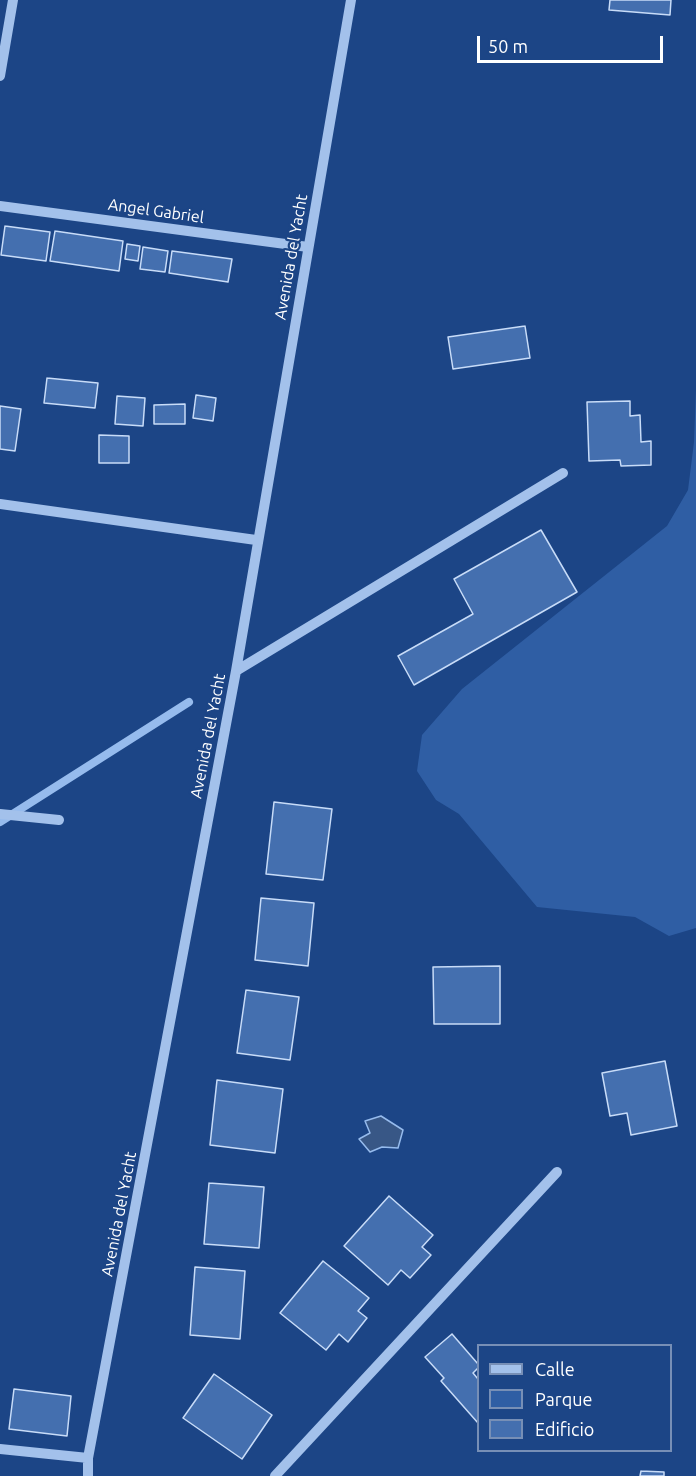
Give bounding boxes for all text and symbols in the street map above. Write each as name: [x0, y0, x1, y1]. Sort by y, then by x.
scale bar: [480, 24, 666, 62]
text: 50 m: [488, 36, 528, 56]
street label: Avenida del Yacht: [271, 193, 311, 321]
street label: Angel Gabriel: [107, 195, 205, 227]
street label: Avenida del Yacht: [186, 672, 230, 800]
street label: Avenida del Yacht: [97, 1150, 141, 1278]
legend: [477, 1344, 672, 1452]
text: Calle: [535, 1359, 575, 1379]
text: Parque: [535, 1389, 592, 1409]
text: Edificio: [535, 1419, 594, 1439]

